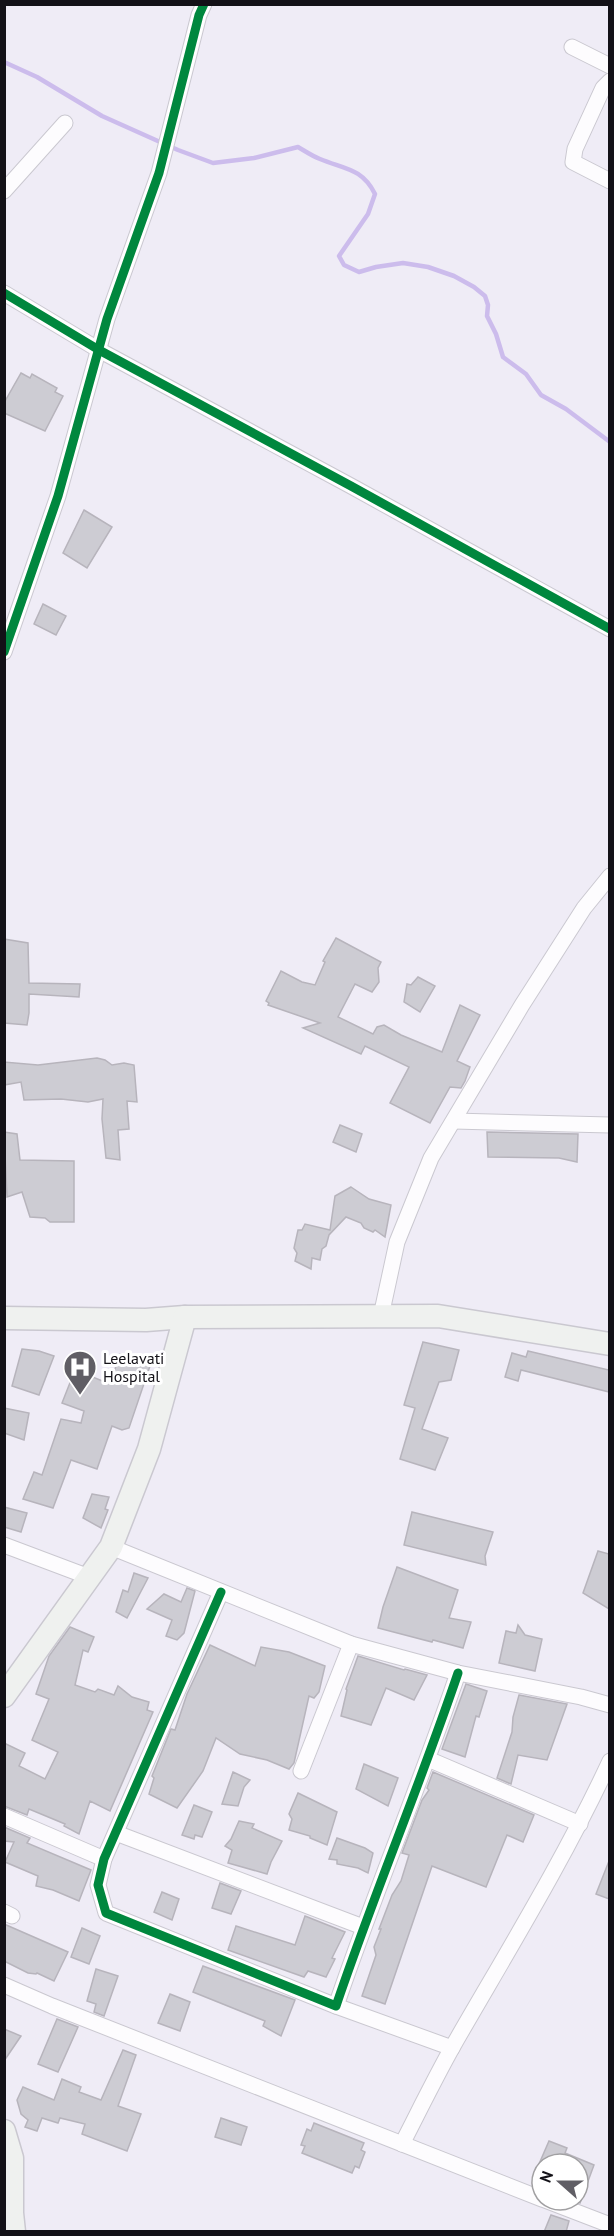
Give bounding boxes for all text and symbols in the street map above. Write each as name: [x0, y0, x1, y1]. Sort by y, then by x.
place label: Leelavati Hospital: [103, 1348, 164, 1386]
hospital icon: Leelavati Hospital: [62, 1349, 98, 1396]
north arrow: [530, 2152, 590, 2212]
text: N: [535, 2168, 557, 2185]

